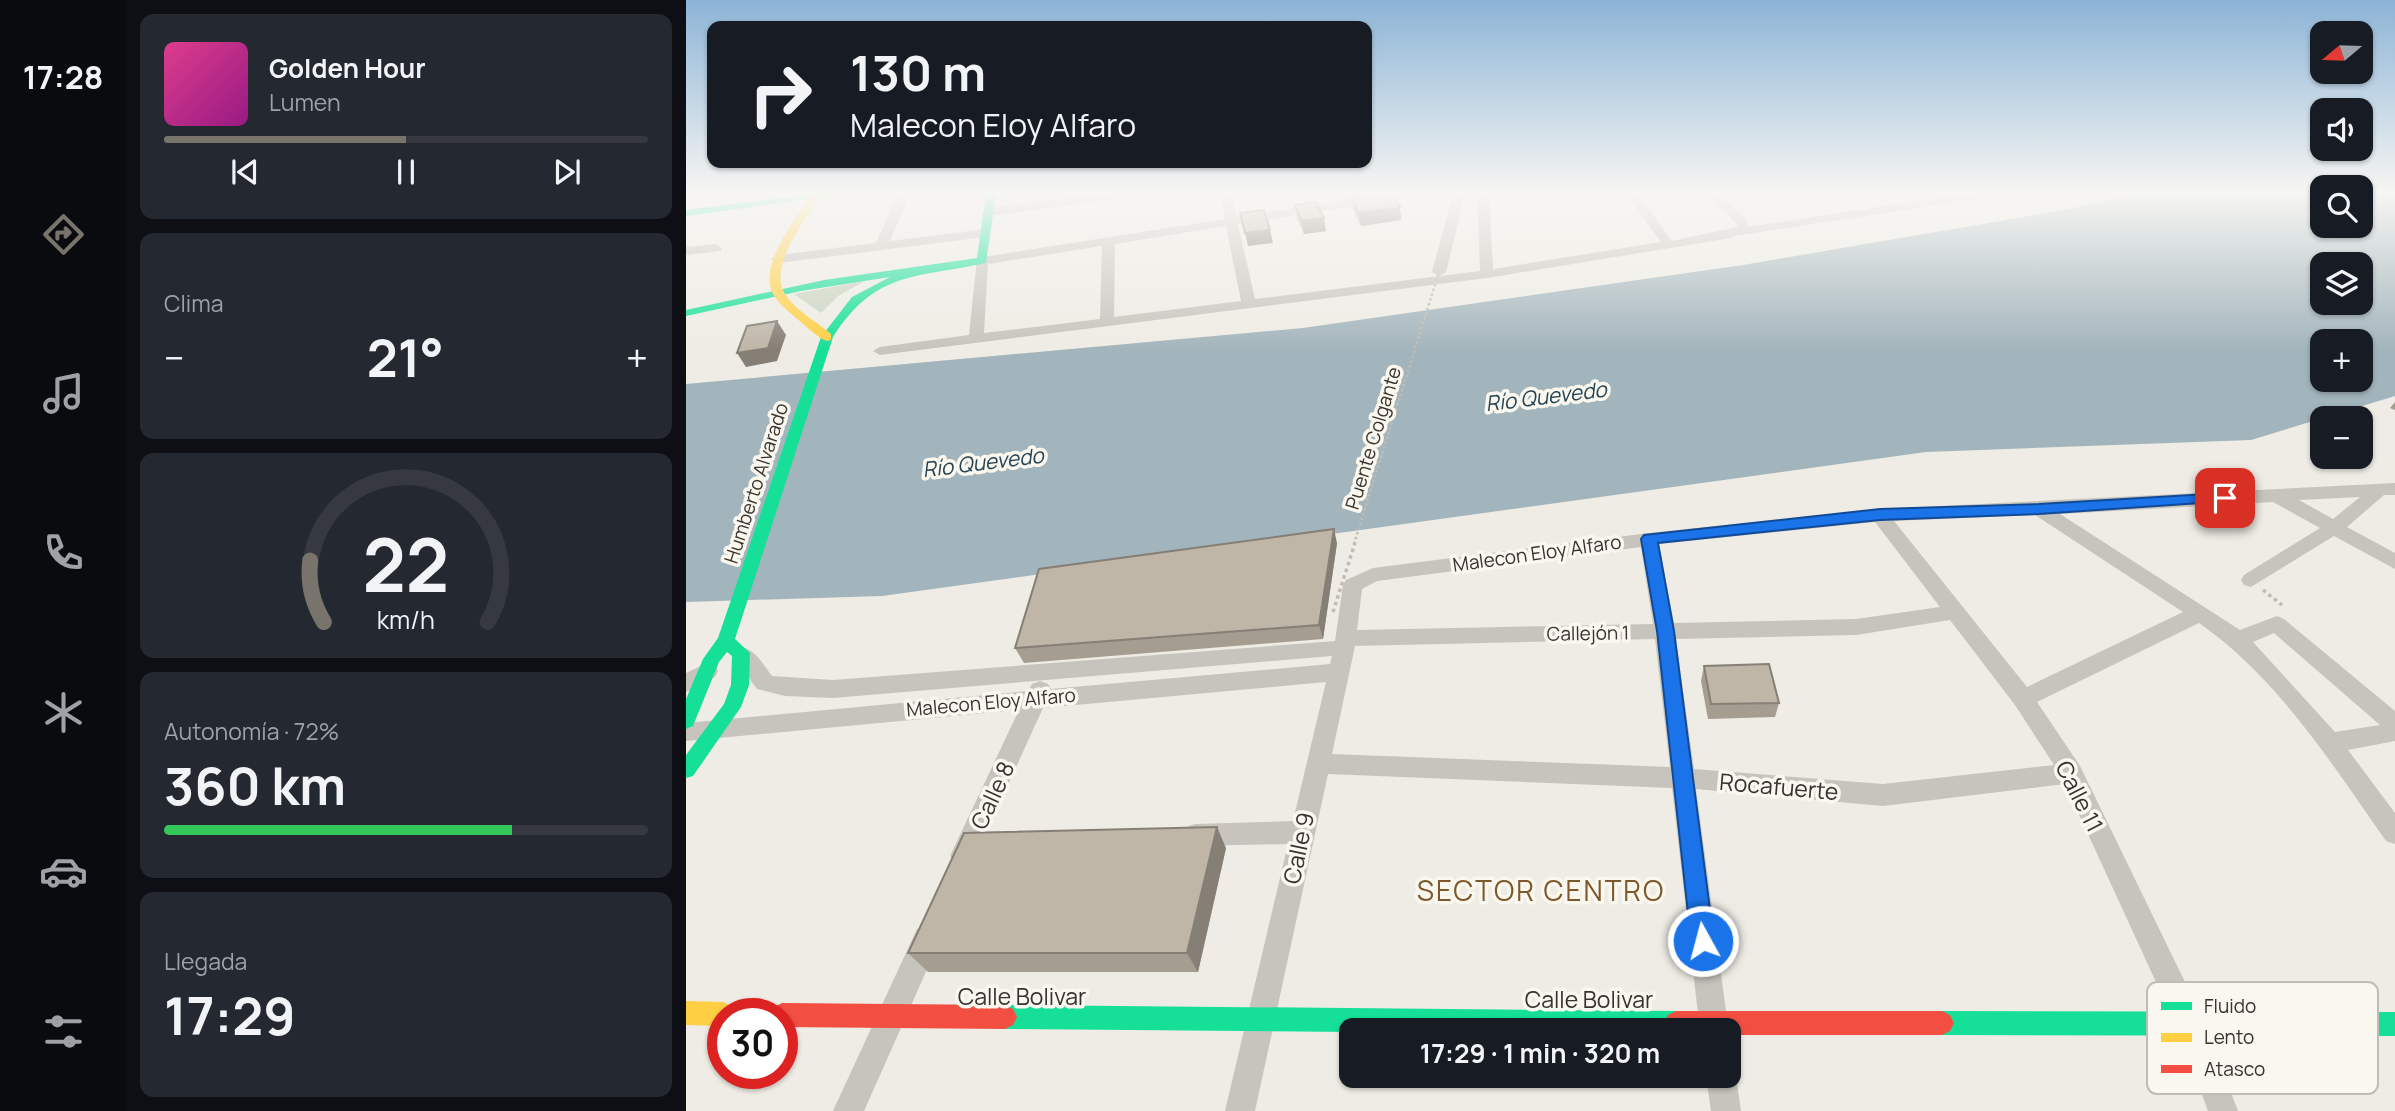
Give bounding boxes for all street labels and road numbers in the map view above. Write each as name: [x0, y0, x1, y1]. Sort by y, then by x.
street label: Puente Colgante: [1339, 364, 1407, 512]
street label: Humberto Alvarado: [718, 399, 794, 567]
street label: Malecon Eloy Alfaro: [1451, 528, 1623, 578]
street label: Callejón 1: [1546, 619, 1630, 647]
street label: Malecon Eloy Alfaro: [905, 682, 1077, 722]
street label: Calle 11: [2048, 755, 2112, 837]
street label: Calle 8: [962, 756, 1022, 834]
street label: Rocafuerte: [1718, 765, 1840, 807]
street label: Calle 9: [1275, 809, 1321, 887]
street label: Calle Bolivar: [958, 980, 1086, 1012]
street label: Calle Bolivar: [1525, 983, 1653, 1015]

